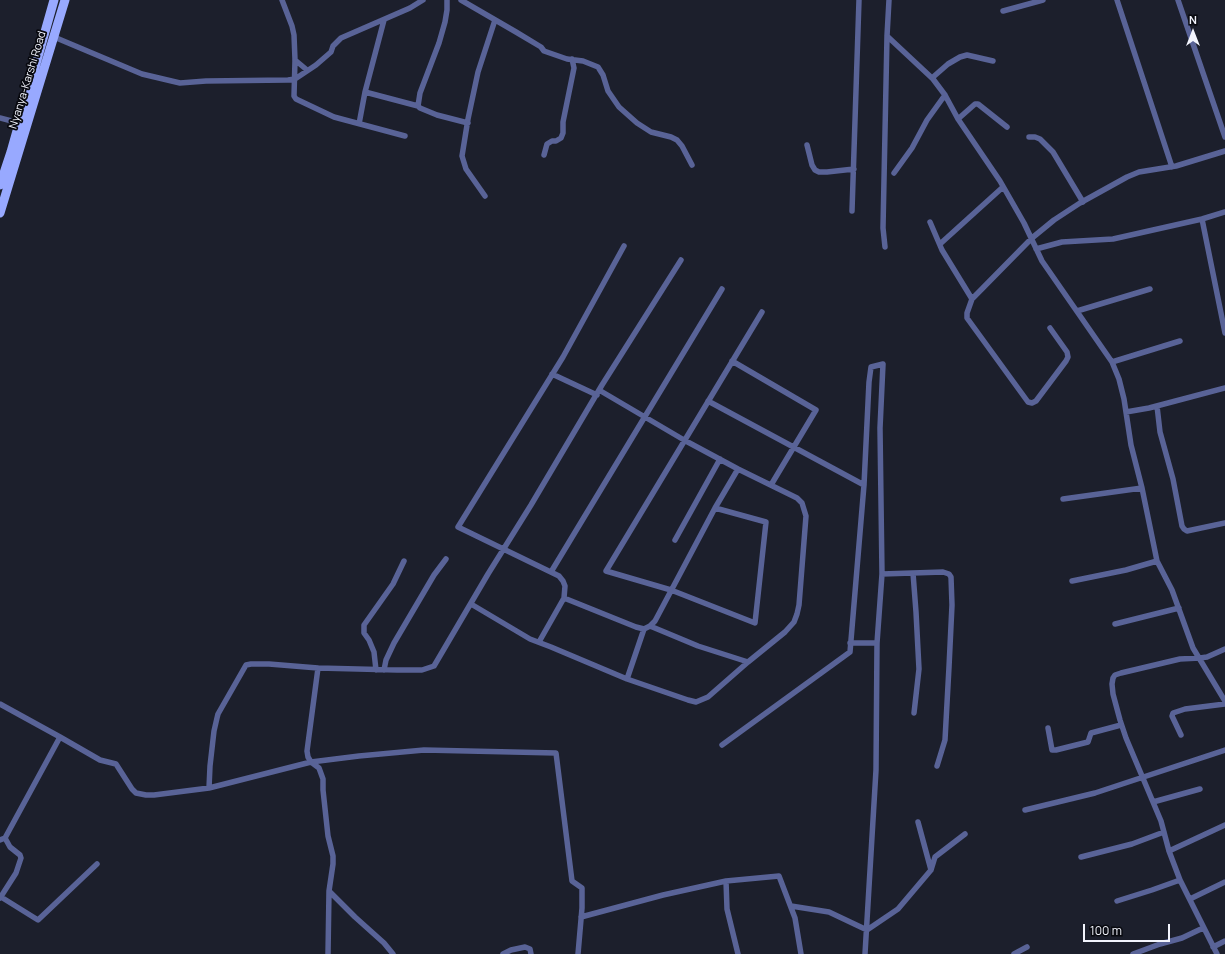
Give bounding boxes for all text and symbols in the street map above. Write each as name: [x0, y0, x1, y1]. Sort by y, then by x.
north arrow: [1173, 12, 1213, 52]
text: N: [1189, 12, 1197, 27]
street label: Nyanya-Karshi Road: [7, 30, 49, 130]
scale bar: [1085, 916, 1172, 942]
text: 100 m: [1090, 922, 1122, 939]

